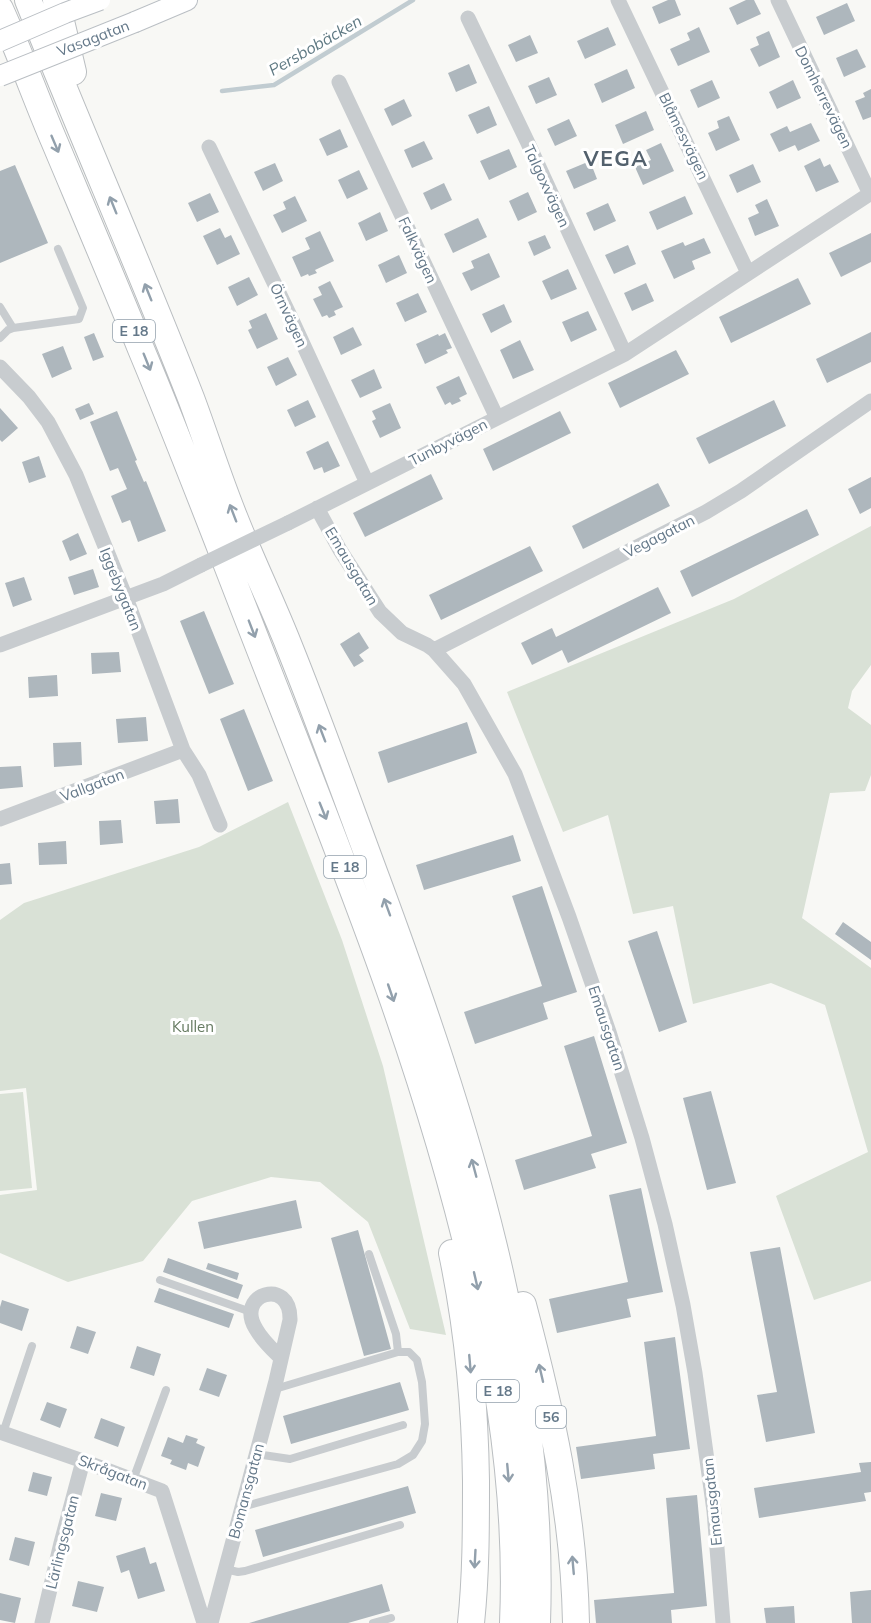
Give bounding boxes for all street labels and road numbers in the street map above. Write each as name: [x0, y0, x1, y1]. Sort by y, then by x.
street label: Vasagatan: [54, 15, 132, 61]
street label: Domherrevägen: [791, 43, 857, 151]
street label: Blåmesvägen: [655, 89, 713, 183]
street label: Talgoxvägen: [520, 142, 574, 230]
street label: Falkvägen: [394, 214, 442, 286]
street label: Örnvägen: [266, 280, 312, 350]
road number: E 18: [113, 320, 155, 342]
street label: Tunbyvägen: [406, 414, 490, 470]
street label: Vegagatan: [620, 510, 698, 562]
street label: Emausgatan: [321, 523, 383, 609]
street label: Iggebygatan: [96, 545, 146, 633]
street label: Vallgatan: [57, 764, 127, 806]
road number: E 18: [324, 856, 366, 878]
street label: Emausgatan: [584, 983, 630, 1073]
road number: E 18: [477, 1380, 519, 1402]
road number: 56: [536, 1406, 566, 1428]
street label: Bomansgatan: [224, 1441, 268, 1541]
street label: Skrågatan: [76, 1450, 150, 1494]
street label: Emausgatan: [698, 1457, 726, 1547]
street label: Lärlingsgatan: [41, 1493, 83, 1591]

